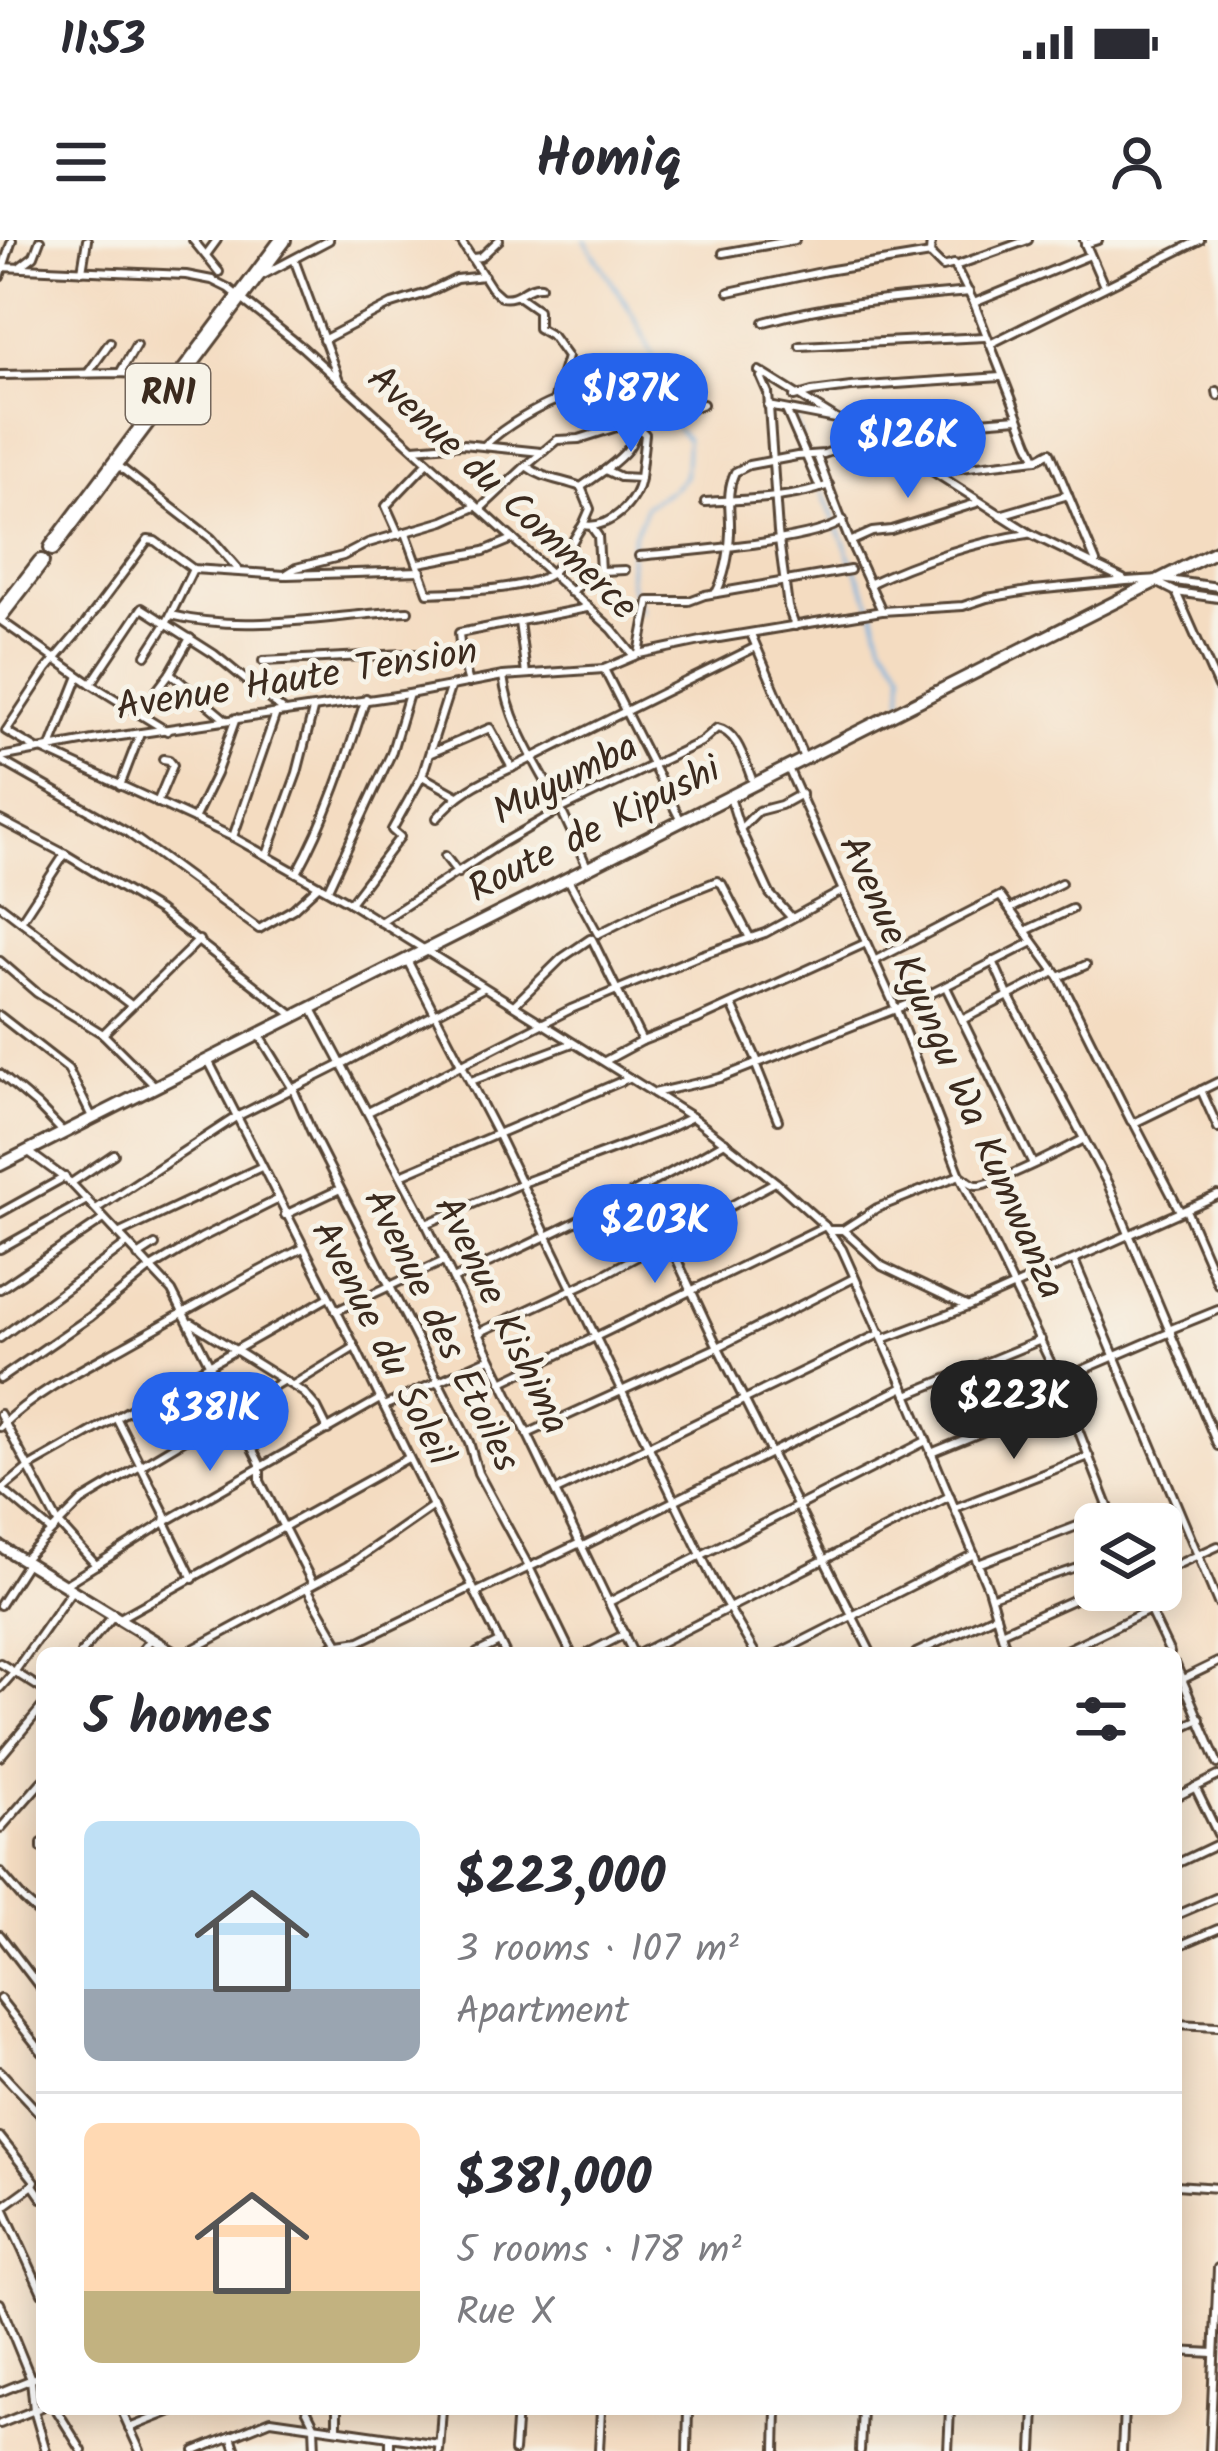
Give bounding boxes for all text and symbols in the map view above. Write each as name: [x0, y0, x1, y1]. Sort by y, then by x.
text: 11:53: [60, 6, 146, 78]
text: Homiq: [536, 119, 682, 205]
icon: menu: [48, 129, 114, 195]
icon: person: [1104, 129, 1170, 195]
street label: Avenue du Commerce: [351, 351, 651, 637]
pin: $187K: [547, 353, 715, 455]
text: $187K: [581, 361, 681, 423]
road number: RN1: [126, 364, 210, 424]
pin: $126K: [824, 399, 992, 501]
text: $126K: [857, 407, 959, 469]
street label: Avenue Haute Tension: [112, 622, 482, 740]
street label: Muyumba: [482, 718, 650, 844]
street label: Route de Kipushi: [458, 740, 734, 921]
street label: Avenue Kyungu Wa Kumwanza: [820, 826, 1080, 1310]
street label: Avenue des Etoiles: [345, 1179, 536, 1483]
pin: $203K: [571, 1184, 739, 1286]
street label: Avenue Kishima: [415, 1186, 585, 1446]
text: $203K: [600, 1192, 710, 1254]
street label: Avenue du Soleil: [292, 1210, 470, 1478]
pin: $223K: [930, 1360, 1098, 1462]
text: $223K: [957, 1368, 1071, 1430]
pin: $381K: [126, 1372, 294, 1474]
text: $381K: [159, 1380, 261, 1442]
map controls: [1074, 1503, 1182, 1611]
button: layers: [1074, 1503, 1182, 1611]
text: 5 homes: [84, 1679, 272, 1760]
icon: filters: [1068, 1686, 1134, 1752]
text: $223,000: [456, 1839, 665, 1920]
icon: home: [180, 1869, 324, 2013]
text: 3 rooms · 107 m²: [456, 1920, 739, 1982]
text: Apartment: [456, 1982, 629, 2044]
text: $381,000: [456, 2140, 651, 2221]
icon: home: [180, 2171, 324, 2315]
text: 5 rooms · 178 m²: [456, 2221, 741, 2283]
text: Rue X: [456, 2283, 555, 2345]

